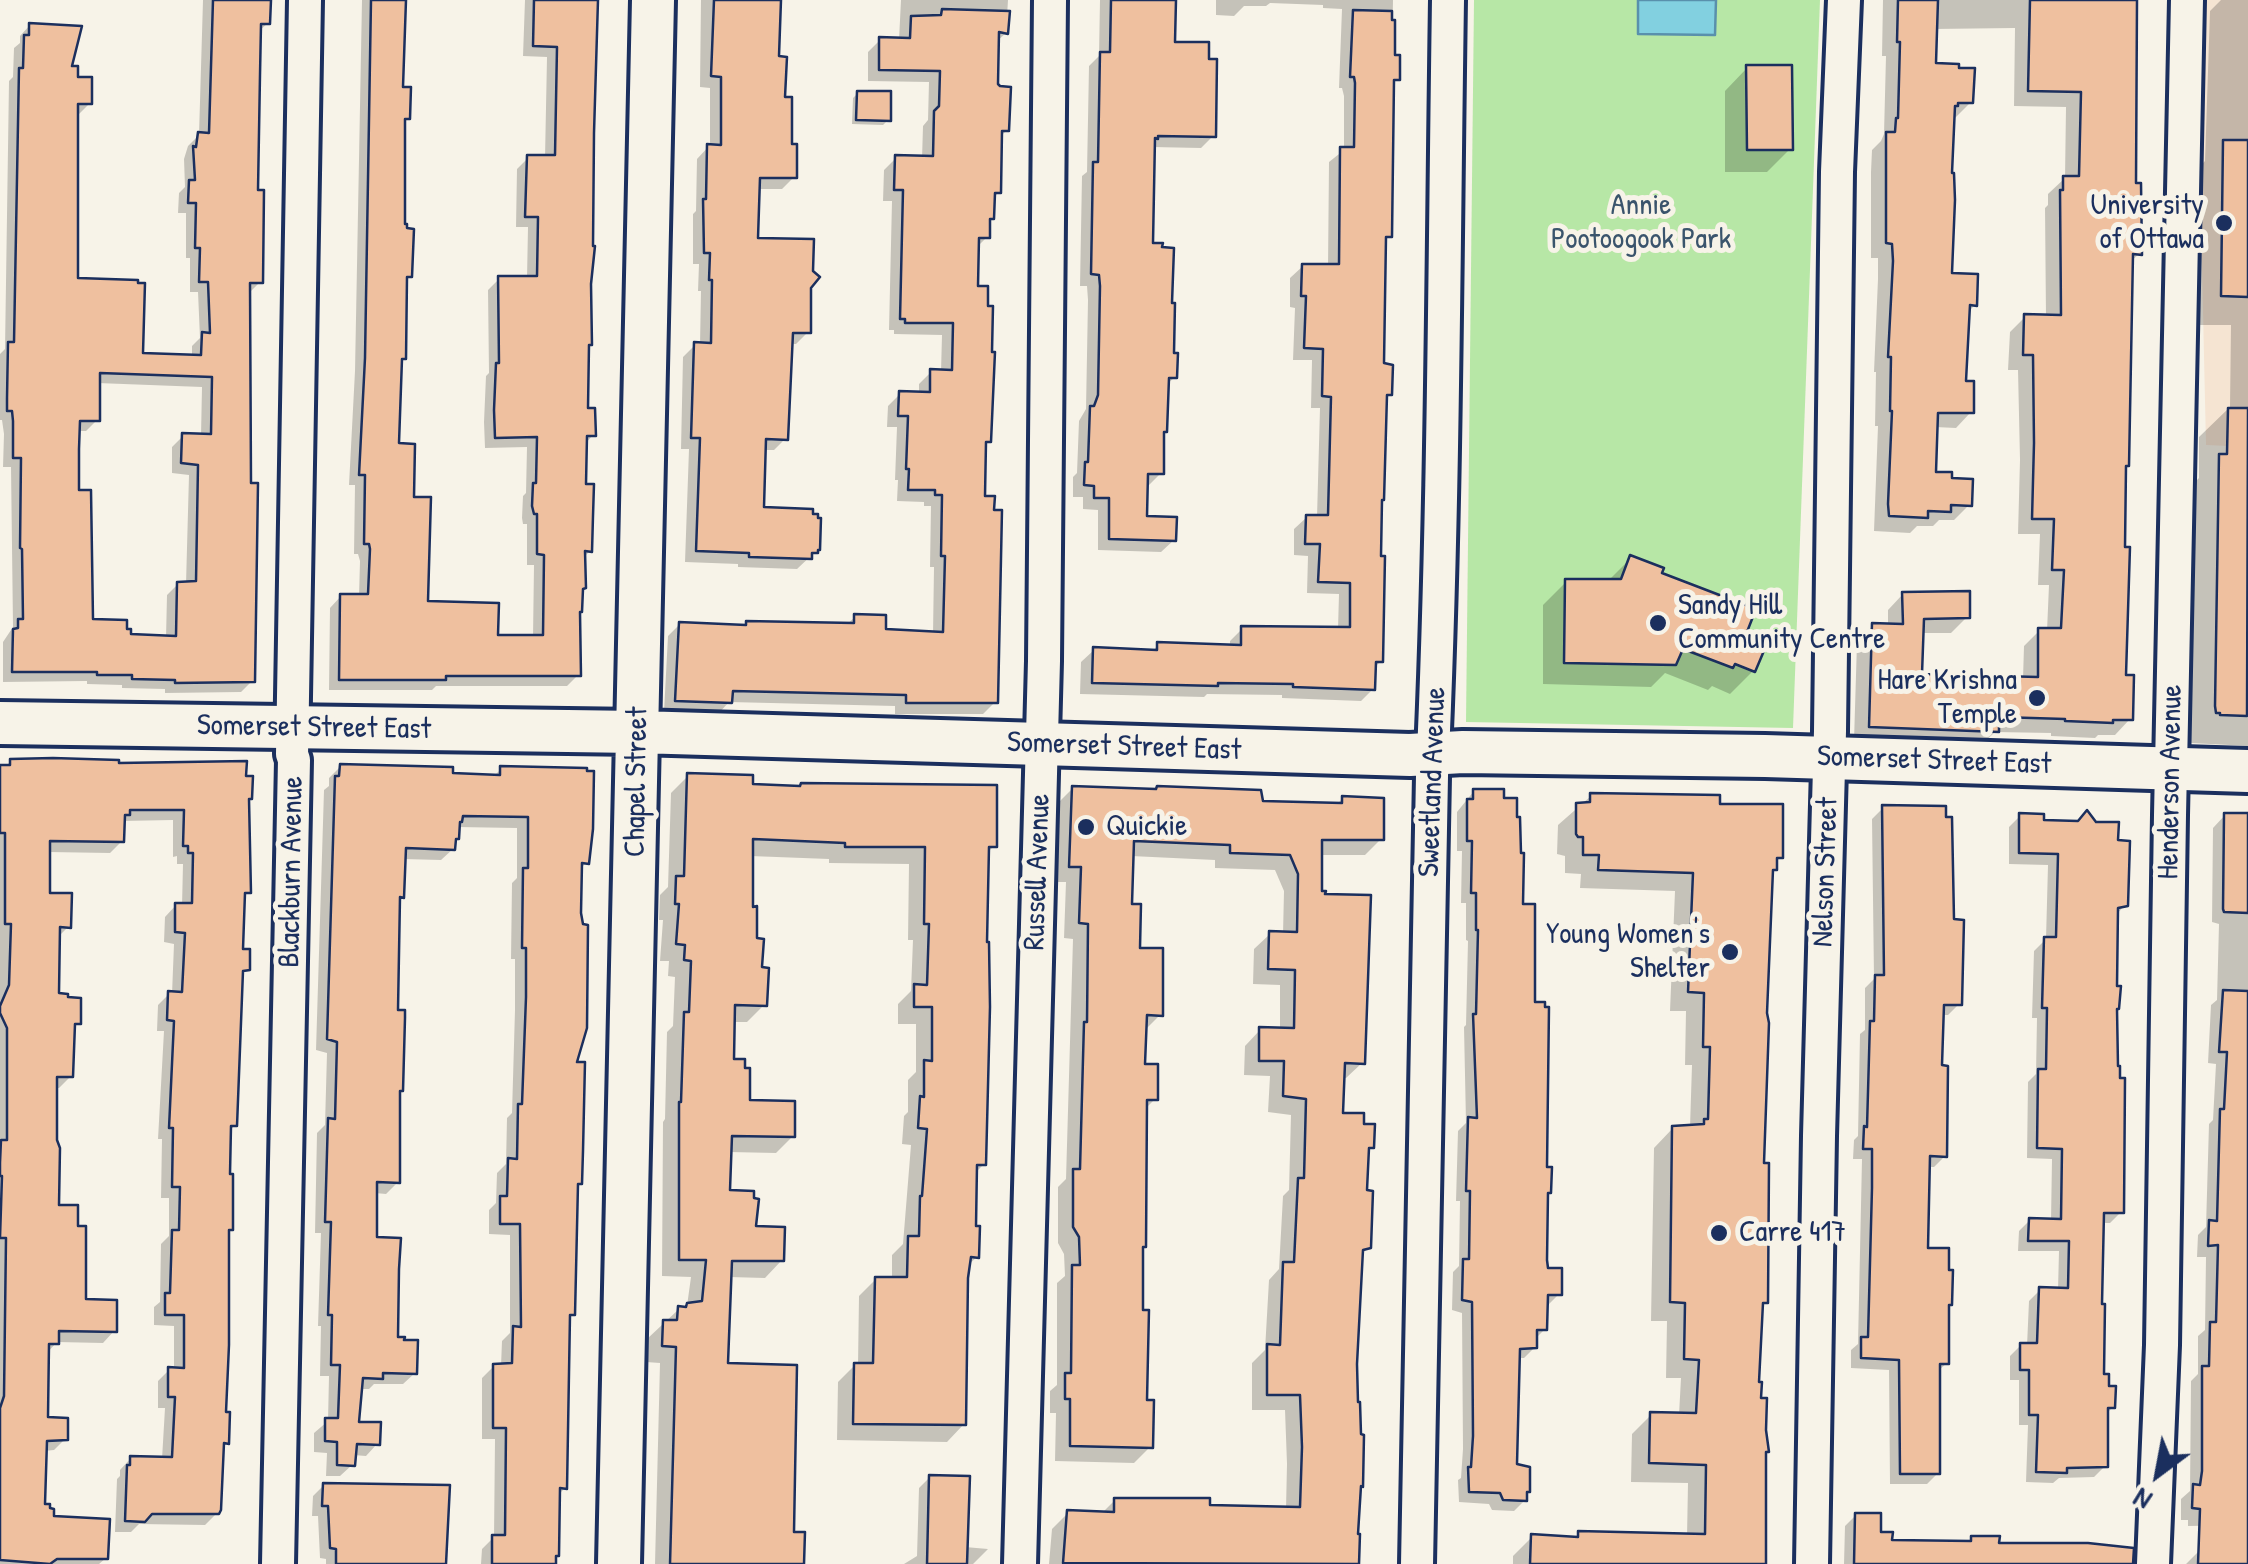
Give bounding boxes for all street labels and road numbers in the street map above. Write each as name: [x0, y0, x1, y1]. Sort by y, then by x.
street label: Henderson Avenue: [2151, 684, 2191, 880]
street label: Sweetland Avenue: [1412, 687, 1454, 877]
street label: Chapel Street: [618, 707, 656, 857]
street label: Somerset Street East: [197, 708, 431, 748]
street label: Somerset Street East: [1006, 725, 1242, 769]
street label: Somerset Street East: [1816, 739, 2052, 783]
street label: Blackburn Avenue: [272, 776, 312, 968]
street label: Russell Avenue: [1017, 793, 1059, 951]
street label: Nelson Street: [1805, 797, 1847, 947]

